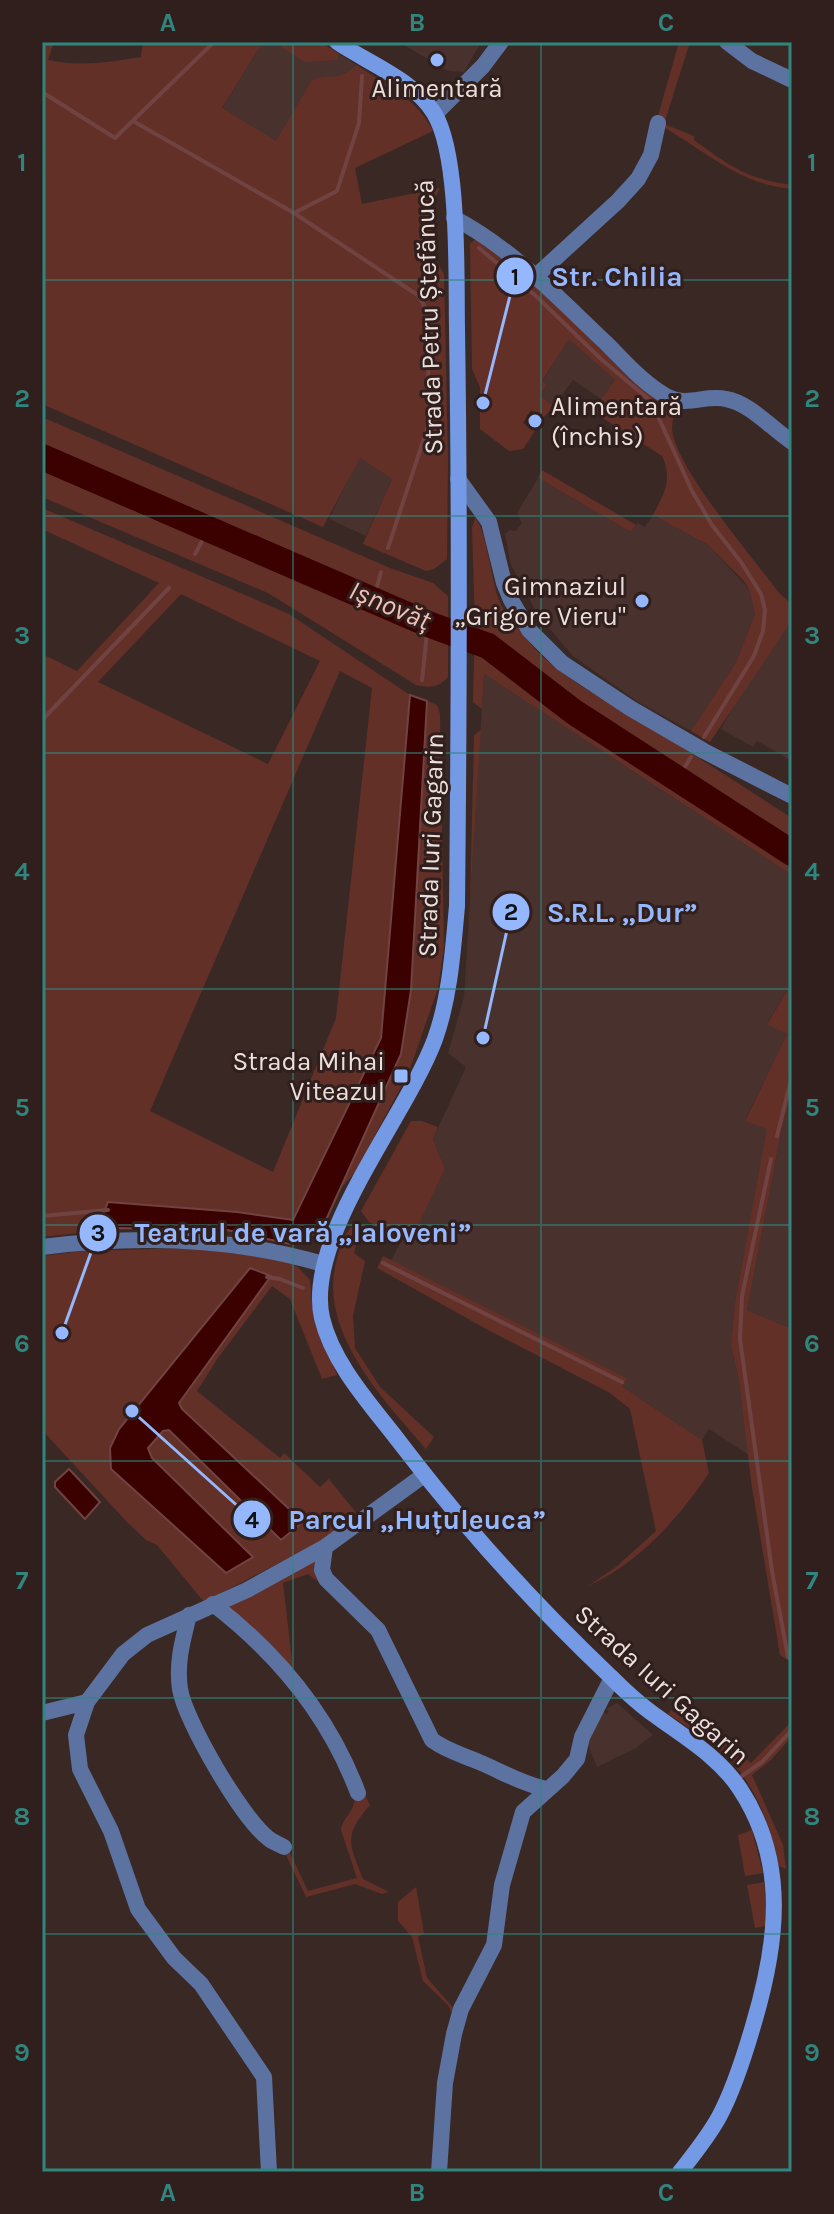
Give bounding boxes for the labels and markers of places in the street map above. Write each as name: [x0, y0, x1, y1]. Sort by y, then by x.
marker: Alimentară: [428, 51, 446, 69]
place label: Alimentară: [371, 73, 503, 104]
callout: Str. Chilia: [495, 250, 698, 302]
place label: Alimentară (închis): [551, 391, 682, 452]
marker: Alimentară (închis): [526, 412, 544, 430]
place label: Gimnaziul ,,Grigore Vieru": [455, 571, 626, 632]
marker: Gimnaziul ,,Grigore Vieru": [633, 592, 651, 610]
callout: S.R.L. „Dur”: [491, 886, 714, 938]
place label: Strada Mihai Viteazul: [232, 1046, 385, 1107]
marker: Strada Mihai Viteazul: [392, 1067, 410, 1085]
callout: Teatrul de vară „Ialoveni”: [78, 1207, 487, 1259]
callout: Parcul „Huțuleuca”: [232, 1493, 562, 1545]

